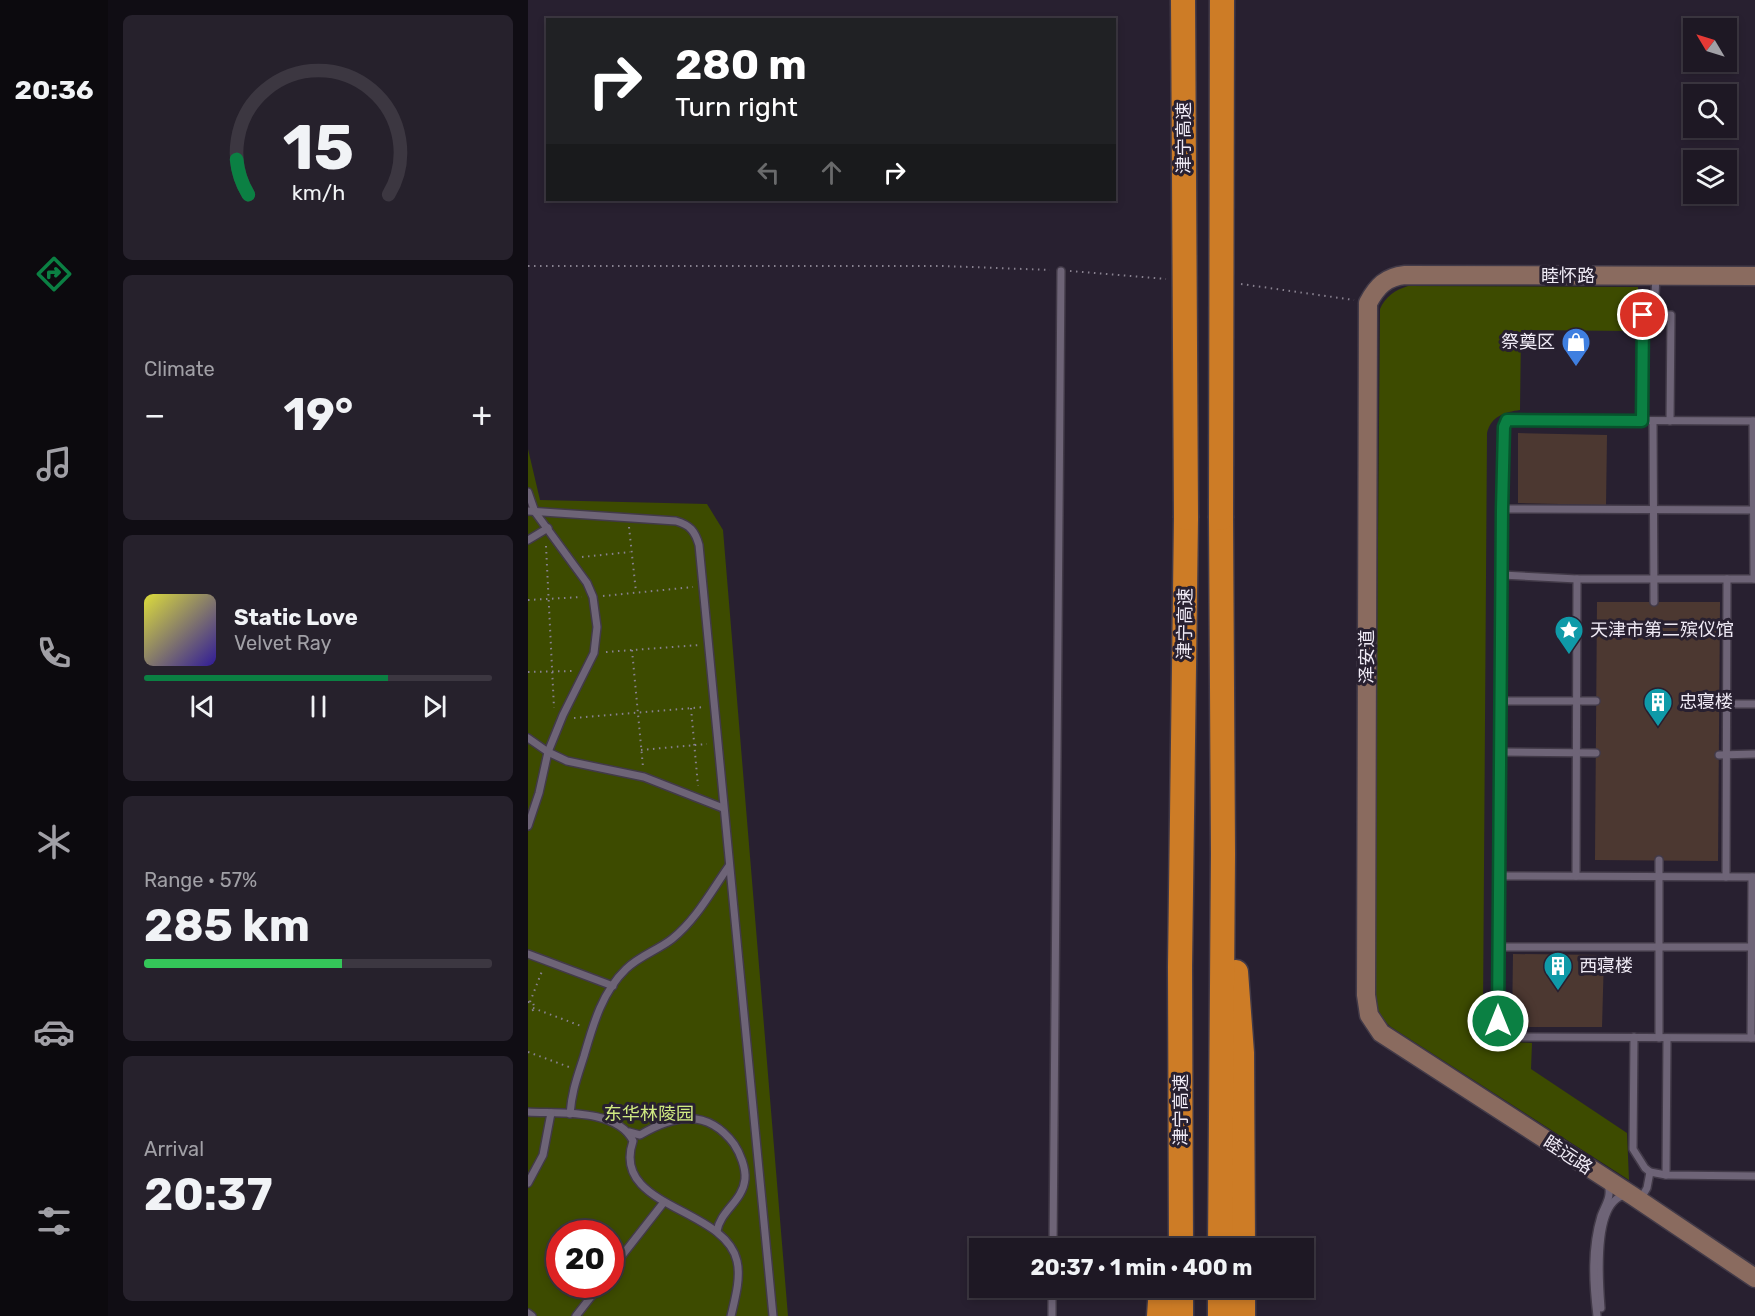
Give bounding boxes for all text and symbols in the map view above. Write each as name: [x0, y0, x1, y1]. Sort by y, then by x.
north arrow: [1683, 18, 1737, 72]
map controls: [1683, 18, 1737, 204]
text: 280 m: [675, 40, 807, 90]
icon: right: [576, 42, 654, 120]
text: 20:36: [14, 74, 94, 106]
button: search: [1683, 84, 1737, 138]
text: Turn right: [675, 91, 798, 123]
street label: 津宁高速: [1173, 102, 1195, 174]
text: 15: [282, 111, 354, 185]
button: layers: [1683, 150, 1737, 204]
icon: left: [752, 156, 785, 189]
icon: ahead: [815, 156, 848, 189]
icon: right: [878, 156, 911, 189]
text: km/h: [291, 180, 345, 205]
icon: directions: [33, 253, 75, 295]
street label: 睦怀路: [1541, 265, 1595, 287]
pin: [1617, 289, 1668, 340]
icon: arrive: [1626, 298, 1659, 331]
shop icon: 祭奠区: [1560, 326, 1592, 368]
place label: 祭奠区: [1501, 331, 1555, 353]
text: Climate: [144, 357, 215, 381]
text: 19°: [284, 388, 353, 441]
text: −: [144, 395, 165, 434]
text: +: [471, 395, 492, 434]
icon: music: [33, 443, 75, 485]
street label: 津宁高速: [1173, 588, 1197, 660]
text: Static Love: [234, 604, 358, 631]
place icon: 天津市第二殡仪馆: [1553, 614, 1585, 656]
place label: 天津市第二殡仪馆: [1590, 619, 1734, 641]
street label: 泽安道: [1356, 630, 1378, 684]
text: Velvet Ray: [234, 631, 332, 655]
icon: phone: [33, 632, 75, 674]
building icon: 忠寝楼: [1642, 686, 1674, 728]
icon: previous: [186, 690, 219, 723]
icon: pause: [302, 690, 335, 723]
icon: next: [418, 690, 451, 723]
place label: 忠寝楼: [1679, 691, 1733, 713]
icon: climate: [33, 821, 75, 863]
text: Range · 57%: [144, 868, 257, 892]
text: 285 km: [144, 899, 310, 952]
building icon: 西寝楼: [1542, 950, 1574, 992]
place label: 西寝楼: [1579, 955, 1633, 977]
position arrow: [1466, 989, 1530, 1053]
icon: car: [33, 1011, 75, 1053]
street label: 津宁高速: [1170, 1074, 1192, 1146]
park label: 东华林陵园: [604, 1103, 694, 1125]
street label: 睦远路: [1539, 1131, 1597, 1179]
text: Arrival: [144, 1137, 204, 1161]
text: 20:37: [144, 1168, 272, 1221]
icon: filters: [33, 1200, 75, 1242]
speed limit sign: 20: [546, 1220, 624, 1298]
text: 20:37 · 1 min · 400 m: [1030, 1254, 1253, 1281]

